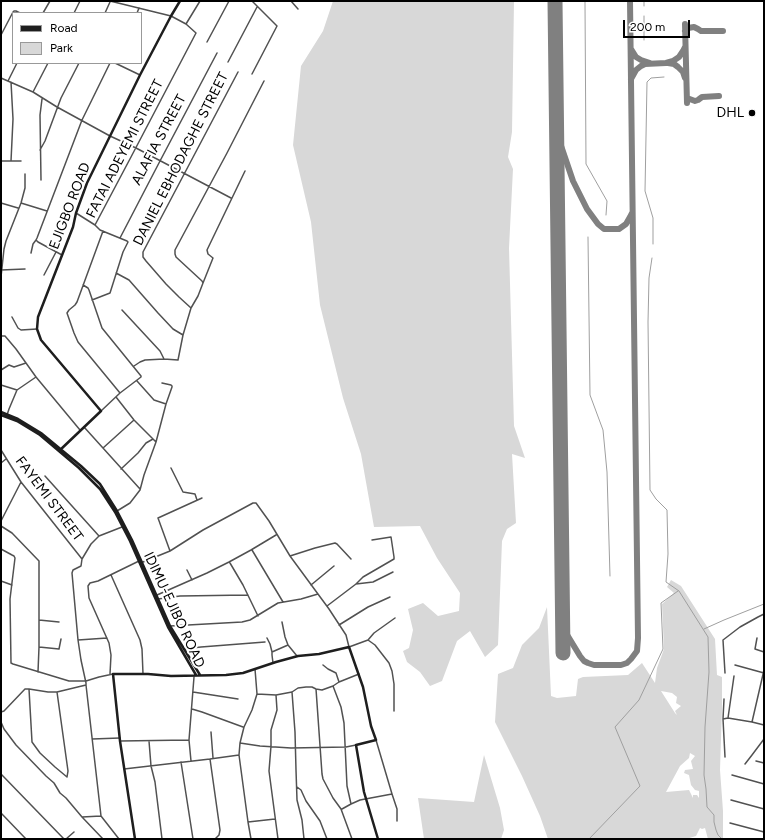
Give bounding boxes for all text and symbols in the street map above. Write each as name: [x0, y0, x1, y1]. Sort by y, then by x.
legend: [12, 12, 142, 64]
scale bar: [625, 12, 692, 38]
text: 200 m: [630, 20, 665, 34]
text: Road: [50, 21, 78, 35]
text: Park: [50, 41, 73, 55]
street label: DANIEL EBHODAGHE STREET: [130, 70, 232, 248]
street label: FATAI ADEYEMI STREET: [83, 77, 167, 221]
street label: ALAFIA STREET: [128, 92, 190, 188]
place label: DHL: [717, 105, 744, 121]
marker: DHL: [747, 108, 757, 118]
street label: EJIGBO ROAD: [46, 160, 94, 252]
street label: FAYEMI STREET: [12, 453, 86, 545]
street label: IDIMU-EJIBO ROAD: [140, 549, 208, 671]

